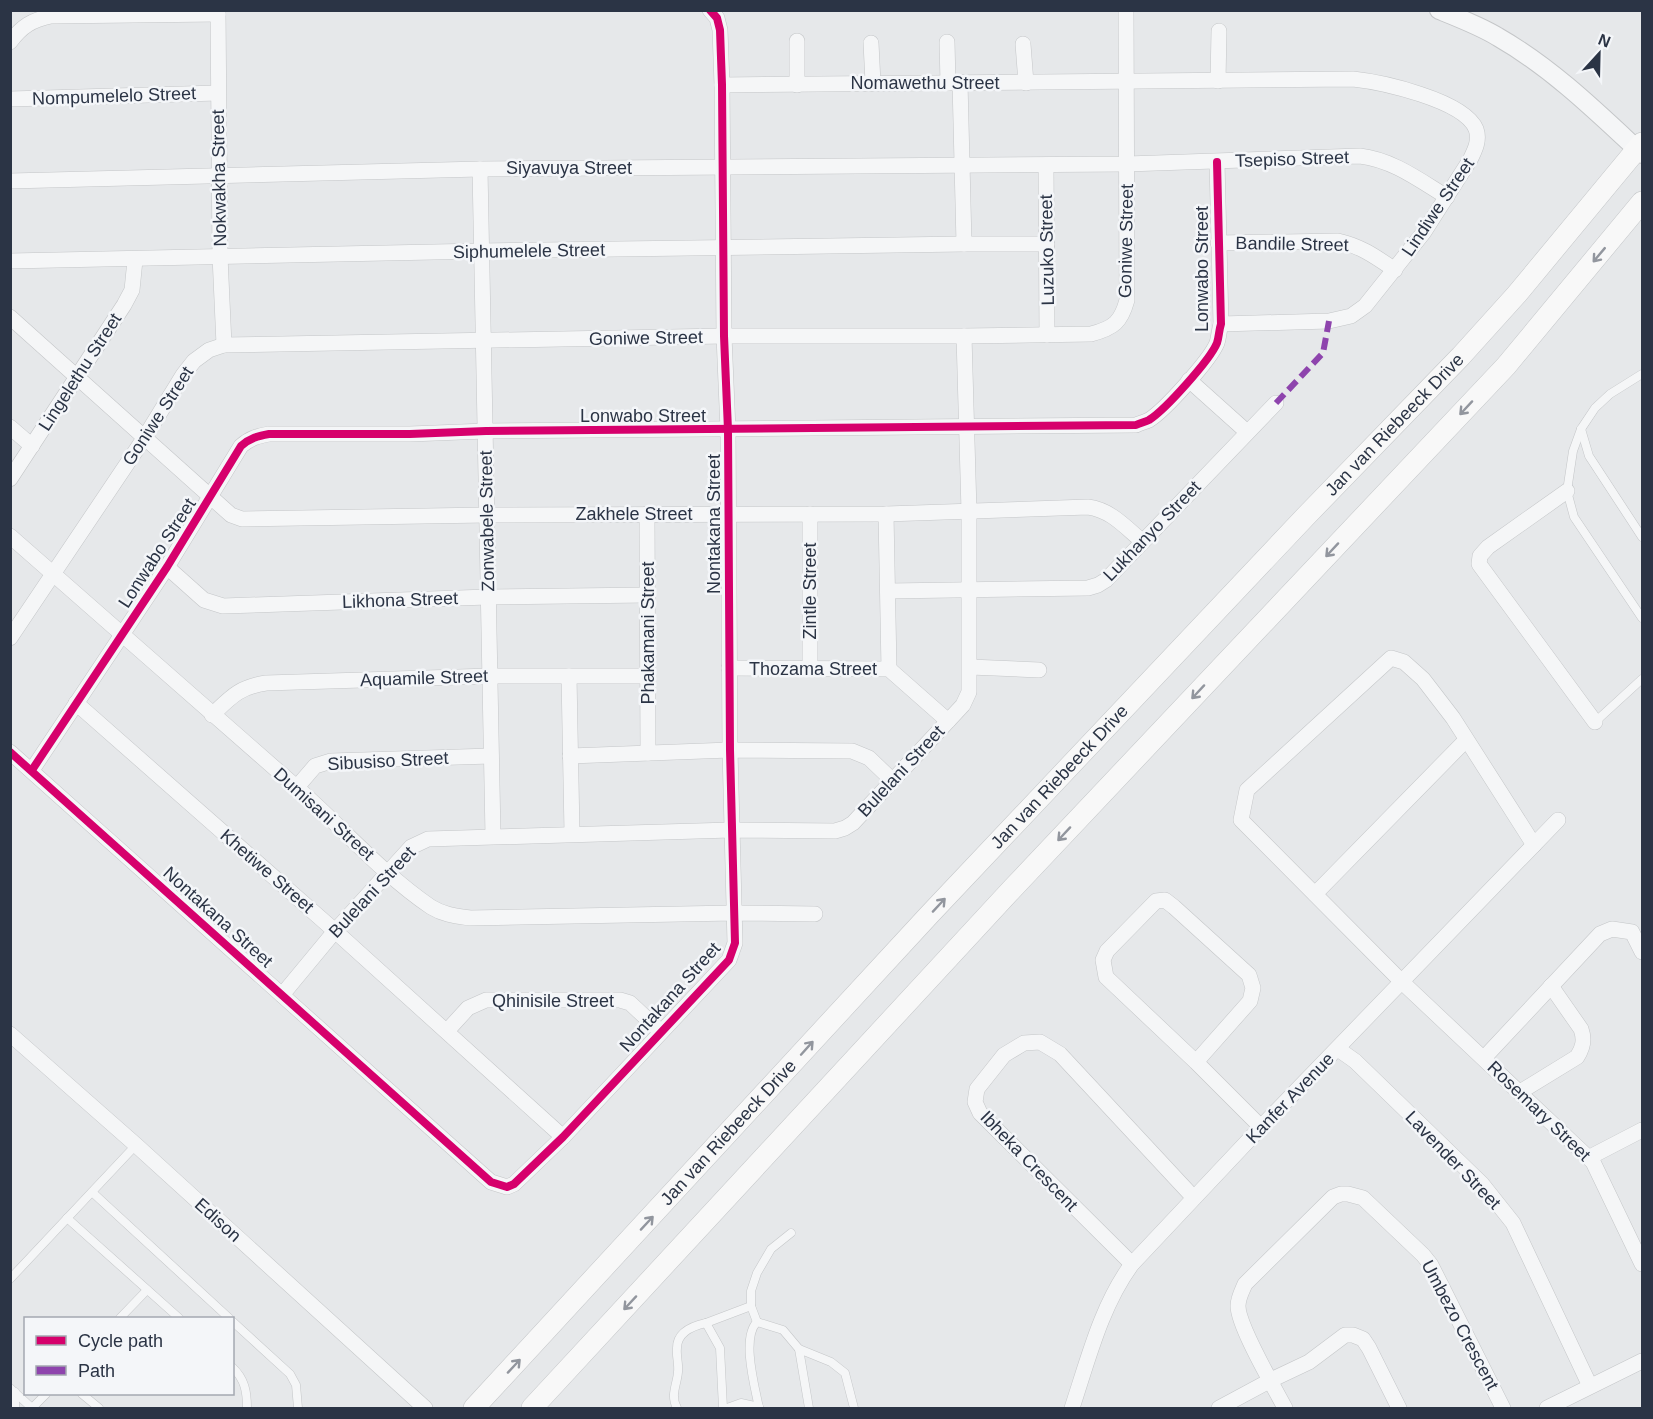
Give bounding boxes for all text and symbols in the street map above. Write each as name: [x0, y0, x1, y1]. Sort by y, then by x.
north arrow: [1569, 24, 1629, 84]
text: N: [1596, 31, 1613, 51]
street label: Nomawethu Street: [850, 73, 1000, 93]
street label: Nompumelelo Street: [32, 83, 196, 109]
street label: Nokwakha Street: [208, 109, 230, 247]
street label: Tsepiso Street: [1235, 147, 1349, 171]
street label: Lindiwe Street: [1398, 154, 1478, 260]
street label: Siyavuya Street: [506, 158, 632, 178]
street label: Goniwe Street: [1115, 184, 1137, 298]
street label: Luzuko Street: [1036, 194, 1058, 306]
street label: Lonwabo Street: [1192, 206, 1212, 332]
street label: Bandile Street: [1235, 233, 1349, 255]
street label: Siphumelele Street: [453, 240, 605, 262]
one-way arrow: [1592, 247, 1606, 262]
street label: Lingelethu Street: [35, 309, 125, 435]
street label: Goniwe Street: [589, 327, 703, 349]
street label: Jan van Riebeeck Drive: [1321, 349, 1468, 500]
street label: Goniwe Street: [119, 363, 197, 469]
one-way arrow: [1459, 401, 1473, 416]
street label: Lonwabo Street: [580, 406, 706, 426]
street label: Zonwabele Street: [476, 450, 498, 592]
street label: Nontakana Street: [704, 454, 724, 594]
street label: Lukhanyo Street: [1099, 477, 1205, 585]
street label: Lonwabo Street: [114, 495, 200, 611]
street label: Zakhele Street: [575, 504, 693, 524]
street label: Zintle Street: [800, 542, 820, 640]
one-way arrow: [1325, 542, 1339, 557]
street label: Phakamani Street: [638, 561, 658, 705]
street label: Likhona Street: [342, 588, 458, 612]
street label: Thozama Street: [749, 659, 877, 679]
street label: Aquamile Street: [360, 666, 488, 690]
one-way arrow: [1191, 684, 1205, 699]
street label: Jan van Riebeeck Drive: [987, 701, 1132, 853]
street label: Bulelani Street: [854, 721, 948, 821]
street label: Sibusiso Street: [327, 748, 449, 774]
street label: Dumisani Street: [270, 764, 378, 864]
street label: Khetiwe Street: [216, 825, 318, 917]
one-way arrow: [1057, 826, 1072, 841]
street label: Bulelani Street: [325, 842, 419, 942]
street label: Nontakana Street: [159, 863, 277, 971]
one-way arrow: [932, 897, 946, 912]
street label: Nontakana Street: [616, 938, 724, 1056]
street label: Qhinisile Street: [492, 991, 614, 1011]
one-way arrow: [800, 1041, 814, 1056]
street label: Kanfer Avenue: [1242, 1049, 1338, 1147]
street label: Jan van Riebeeck Drive: [656, 1056, 800, 1209]
street label: Rosemary Street: [1483, 1057, 1595, 1165]
street label: Ibheka Crescent: [976, 1107, 1082, 1215]
street label: Lavender Street: [1401, 1107, 1505, 1213]
street label: Edison: [191, 1194, 245, 1246]
one-way arrow: [640, 1216, 654, 1231]
street label: Umbezo Crescent: [1417, 1257, 1503, 1393]
one-way arrow: [623, 1295, 637, 1310]
legend: [24, 1317, 234, 1395]
text: Cycle path: [78, 1331, 163, 1351]
one-way arrow: [507, 1358, 522, 1373]
text: Path: [78, 1361, 115, 1381]

